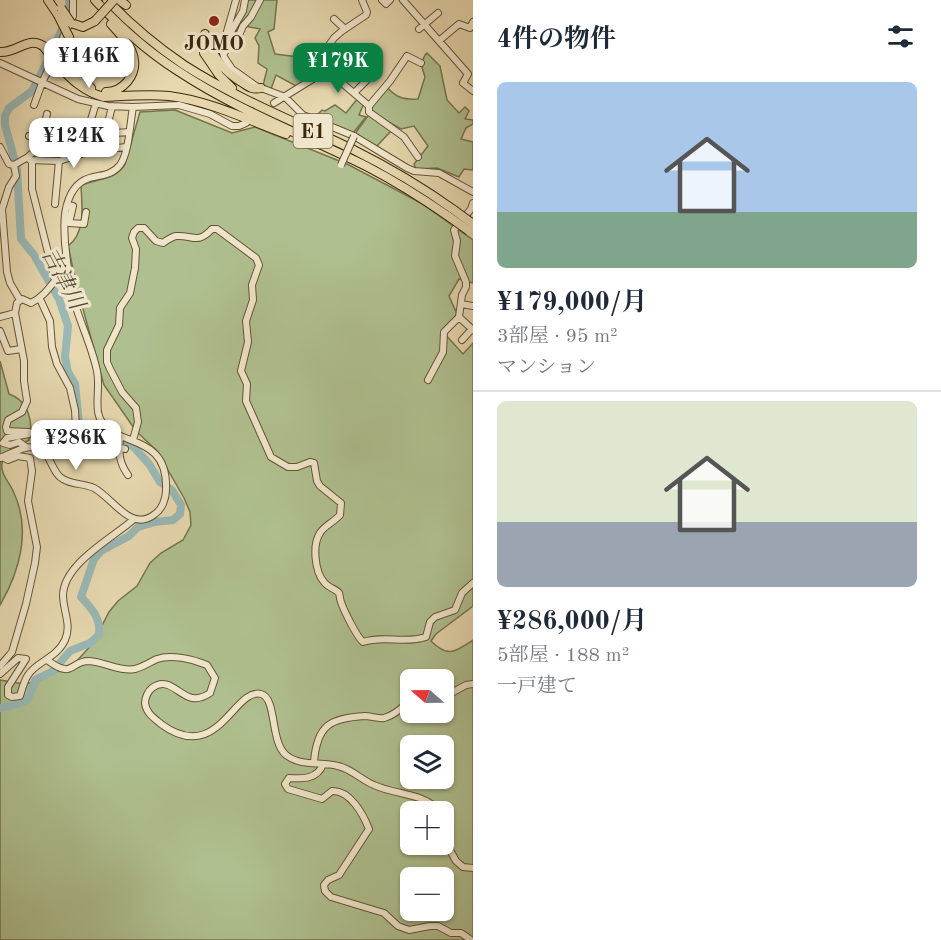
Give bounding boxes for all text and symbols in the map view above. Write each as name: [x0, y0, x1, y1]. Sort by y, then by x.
marker: JOMO: [207, 14, 221, 28]
icon: filters: [884, 20, 917, 53]
text: 4件の物件: [497, 27, 616, 53]
place label: JOMO: [184, 34, 244, 55]
pin: ¥146K: [47, 38, 131, 89]
pin: ¥179K: [296, 43, 380, 94]
text: ¥146K: [58, 47, 120, 67]
text: ¥179K: [307, 52, 369, 72]
road number: E1: [294, 114, 332, 148]
pin: ¥124K: [32, 118, 116, 169]
icon: home: [653, 121, 761, 229]
text: ¥124K: [43, 127, 105, 147]
water label: 吉津川: [37, 244, 90, 315]
text: ¥179,000/月: [497, 290, 648, 316]
text: 3部屋 · 95 m²: [497, 327, 618, 347]
text: マンション: [497, 358, 596, 378]
pin: ¥286K: [34, 420, 118, 471]
text: ¥286K: [45, 429, 107, 449]
icon: home: [653, 440, 761, 548]
text: ¥286,000/月: [497, 609, 648, 635]
text: 5部屋 · 188 m²: [497, 646, 629, 666]
north arrow: [400, 669, 454, 723]
map controls: [400, 669, 454, 921]
text: 一戸建て: [497, 677, 577, 697]
button: layers: [400, 735, 454, 789]
button: +: [400, 801, 454, 855]
button: −: [400, 867, 454, 921]

